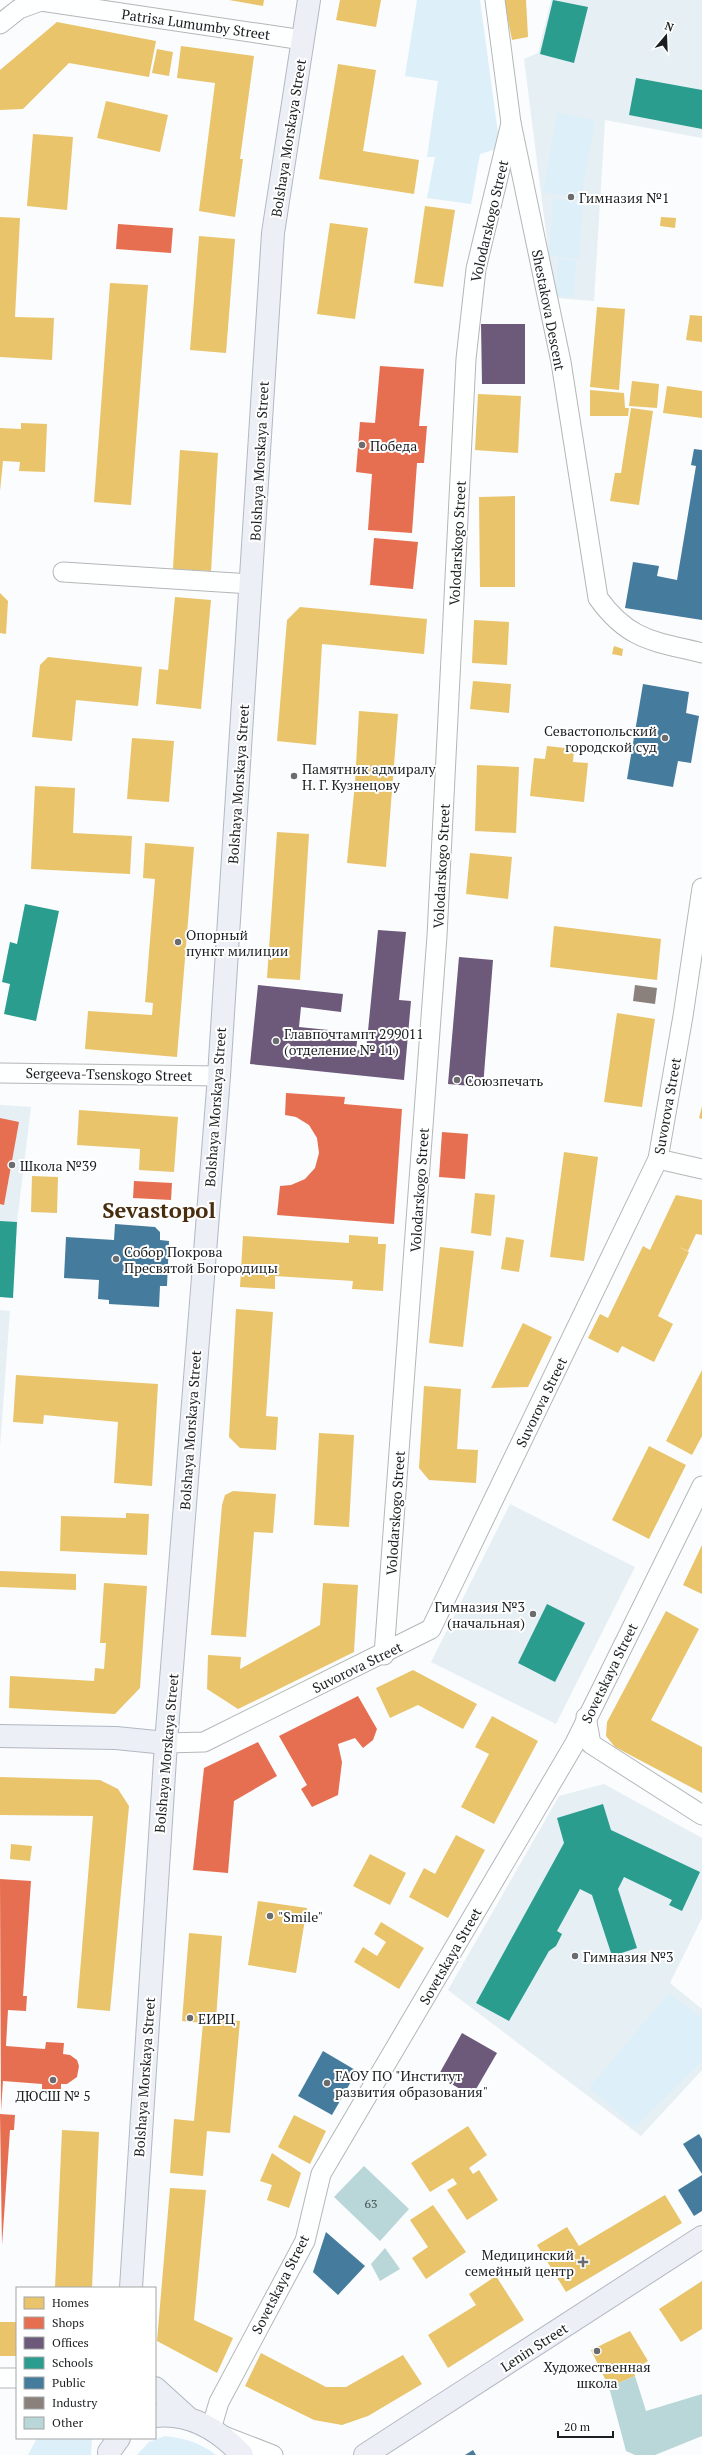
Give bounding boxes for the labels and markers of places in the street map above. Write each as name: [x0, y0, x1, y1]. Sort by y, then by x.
place label: Гимназия №1: [579, 188, 670, 207]
marker: Гимназия №1: [566, 192, 576, 202]
place label: Победа: [370, 436, 417, 455]
marker: Победа: [357, 440, 367, 450]
place label: Севастопольский городской суд: [544, 721, 657, 756]
marker: Севастопольский городской суд: [660, 733, 670, 743]
place label: Памятник адмиралу Н. Г. Кузнецову: [302, 759, 436, 794]
marker: Памятник адмиралу Н. Г. Кузнецову: [289, 771, 299, 781]
place label: Опорный пункт милиции: [186, 925, 289, 960]
marker: Опорный пункт милиции: [173, 937, 183, 947]
place label: Главпочтампт 299011 (отделение № 11): [284, 1024, 424, 1059]
marker: Главпочтампт 299011 (отделение № 11): [271, 1036, 281, 1046]
place label: Союзпечать: [465, 1071, 543, 1090]
marker: Союзпечать: [452, 1075, 462, 1085]
place label: Школа №39: [20, 1156, 97, 1175]
marker: Школа №39: [7, 1160, 17, 1170]
place label: Собор Покрова Пресвятой Богородицы: [124, 1242, 278, 1277]
marker: Собор Покрова Пресвятой Богородицы: [111, 1254, 121, 1264]
place label: Гимназия №3 (начальная): [435, 1597, 525, 1632]
marker: Гимназия №3 (начальная): [528, 1609, 538, 1619]
place label: "Smile": [278, 1907, 323, 1926]
marker: "Smile": [265, 1911, 275, 1921]
place label: Гимназия №3: [583, 1947, 674, 1966]
marker: Гимназия №3: [570, 1951, 580, 1961]
place label: ЕИРЦ: [198, 2009, 236, 2028]
marker: ЕИРЦ: [185, 2013, 195, 2023]
place label: ГАОУ ПО "Институт развития образования": [335, 2066, 488, 2101]
marker: ДЮСШ № 5: [48, 2075, 58, 2085]
marker: ГАОУ ПО "Институт развития образования": [322, 2078, 332, 2088]
place label: ДЮСШ № 5: [15, 2086, 91, 2105]
place label: Медицинский семейный центр: [465, 2245, 574, 2280]
marker: Медицинский семейный центр: [577, 2256, 589, 2268]
marker: Художественная школа: [592, 2346, 602, 2356]
place label: Художественная школа: [543, 2357, 651, 2392]

